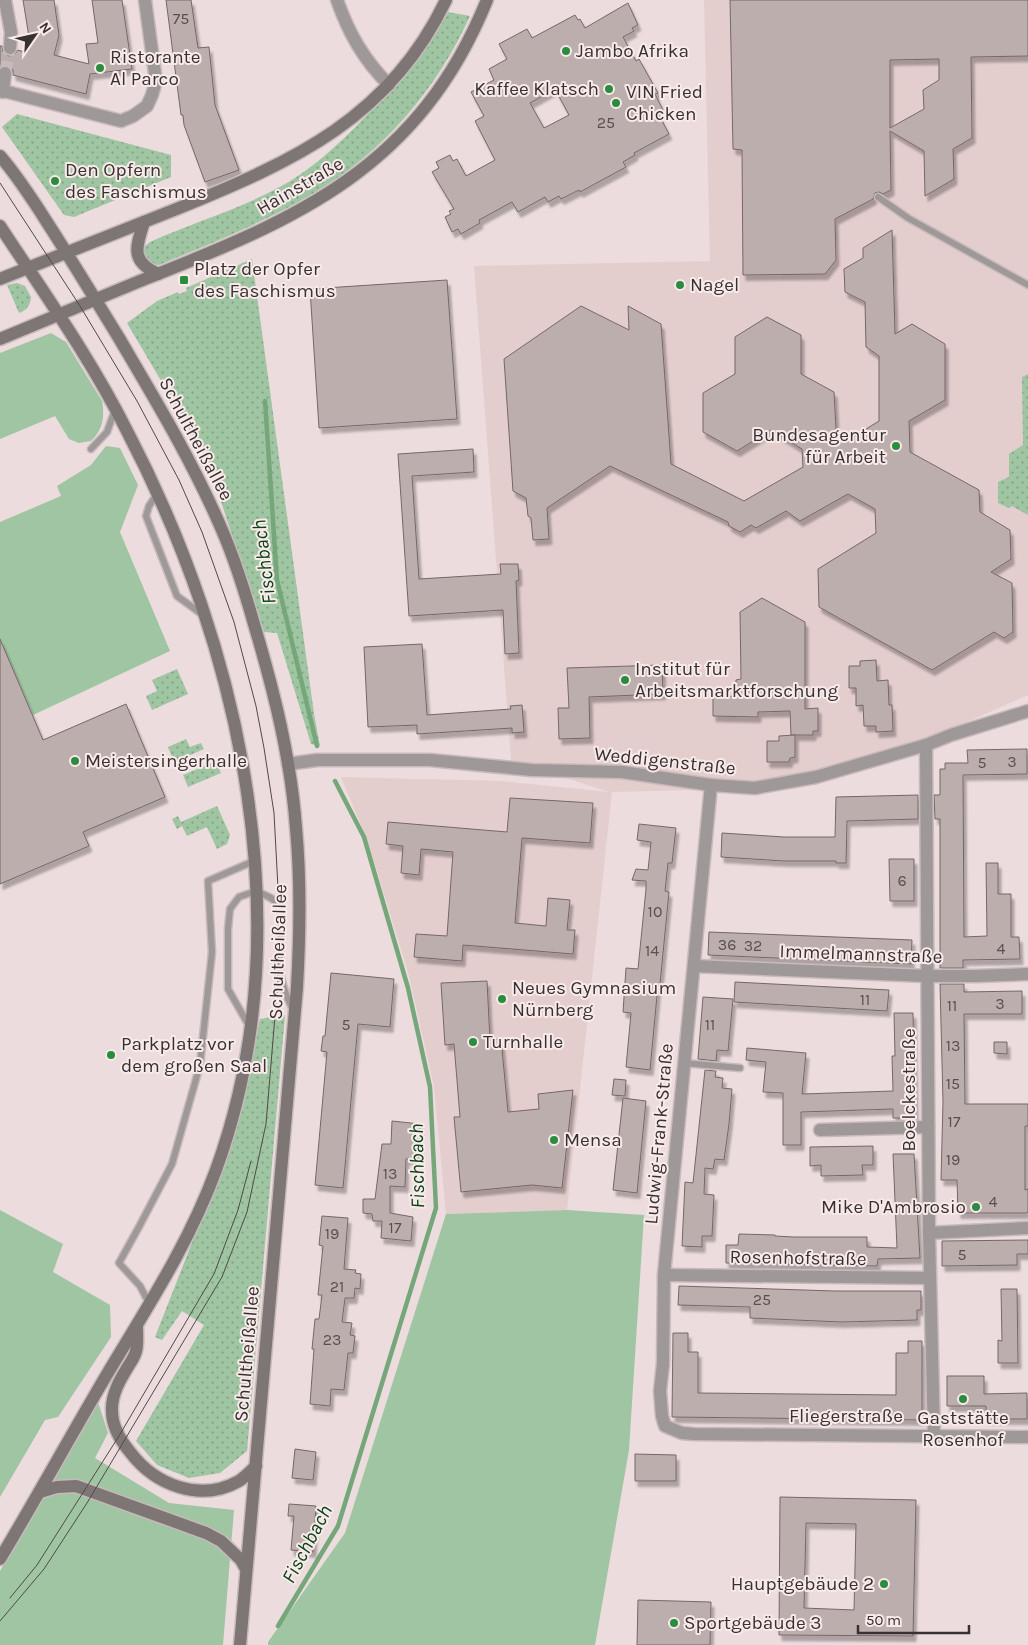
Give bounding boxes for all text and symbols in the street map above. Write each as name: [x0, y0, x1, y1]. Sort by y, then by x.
house number: 75: [173, 9, 189, 28]
north arrow: [10, 10, 60, 60]
text: N: [36, 19, 55, 37]
place label: Jambo Afrika: [576, 40, 689, 62]
marker: Jambo Afrika: [560, 45, 572, 57]
place label: Ristorante Al Parco: [110, 46, 201, 90]
marker: Ristorante Al Parco: [94, 62, 106, 74]
place label: Kaffee Klatsch: [474, 78, 599, 100]
place label: VIN Fried Chicken: [626, 81, 703, 125]
marker: Kaffee Klatsch: [603, 83, 615, 95]
marker: VIN Fried Chicken: [610, 97, 622, 109]
house number: 25: [597, 113, 615, 132]
street label: Hainstraße: [253, 152, 347, 220]
place label: Den Opfern des Faschismus: [65, 159, 207, 203]
marker: Den Opfern des Faschismus: [49, 175, 61, 187]
place label: Platz der Opfer des Faschismus: [194, 258, 336, 302]
marker: Platz der Opfer des Faschismus: [178, 274, 190, 286]
place label: Nagel: [690, 274, 739, 296]
marker: Nagel: [674, 279, 686, 291]
street label: Schultheißallee: [154, 374, 238, 504]
place label: Bundesagentur für Arbeit: [752, 424, 886, 468]
marker: Bundesagentur für Arbeit: [890, 440, 902, 452]
water label: Fischbach: [247, 518, 281, 606]
place label: Institut für Arbeitsmarktforschung: [635, 658, 839, 702]
marker: Institut für Arbeitsmarktforschung: [619, 674, 631, 686]
street label: Weddigenstraße: [593, 743, 737, 779]
place label: Meistersingerhalle: [85, 750, 247, 772]
house number: 3: [1007, 752, 1017, 771]
house number: 5: [977, 753, 987, 772]
marker: Meistersingerhalle: [69, 755, 81, 767]
house number: 6: [897, 871, 907, 890]
street label: Schultheißallee: [265, 884, 291, 1020]
house number: 10: [648, 902, 662, 921]
house number: 36: [718, 935, 736, 954]
house number: 32: [744, 936, 762, 955]
house number: 4: [997, 939, 1006, 958]
street label: Immelmannstraße: [779, 940, 943, 968]
house number: 14: [645, 941, 659, 960]
place label: Neues Gymnasium Nürnberg: [512, 977, 676, 1021]
house number: 11: [860, 990, 870, 1009]
marker: Neues Gymnasium Nürnberg: [496, 993, 508, 1005]
house number: 3: [995, 994, 1005, 1013]
house number: 11: [947, 996, 957, 1015]
house number: 5: [341, 1015, 351, 1034]
house number: 11: [705, 1015, 715, 1034]
street label: Boelckestraße: [898, 1028, 920, 1152]
place label: Turnhalle: [483, 1031, 563, 1053]
place label: Parkplatz vor dem großen Saal: [121, 1033, 267, 1077]
marker: Turnhalle: [467, 1036, 479, 1048]
house number: 13: [946, 1036, 960, 1055]
street label: Ludwig-Frank-Straße: [640, 1042, 678, 1226]
marker: Parkplatz vor dem großen Saal: [105, 1049, 117, 1061]
house number: 15: [946, 1074, 960, 1093]
house number: 17: [948, 1112, 961, 1131]
water label: Fischbach: [405, 1123, 429, 1209]
place label: Mensa: [564, 1129, 622, 1151]
marker: Mensa: [548, 1134, 560, 1146]
house number: 19: [946, 1150, 960, 1169]
house number: 13: [383, 1164, 397, 1183]
house number: 4: [989, 1192, 998, 1211]
place label: Mike D'Ambrosio: [821, 1196, 966, 1218]
marker: Mike D'Ambrosio: [970, 1201, 982, 1213]
house number: 17: [389, 1218, 402, 1237]
house number: 19: [325, 1224, 339, 1243]
house number: 5: [957, 1245, 967, 1264]
street label: Rosenhofstraße: [729, 1246, 867, 1270]
house number: 21: [330, 1277, 344, 1296]
street label: Schultheißallee: [230, 1285, 264, 1423]
house number: 25: [753, 1290, 771, 1309]
house number: 23: [323, 1330, 341, 1349]
marker: Gaststätte Rosenhof: [957, 1393, 969, 1405]
street label: Fliegerstraße: [789, 1405, 903, 1427]
place label: Gaststätte Rosenhof: [917, 1407, 1009, 1451]
water label: Fischbach: [277, 1501, 337, 1587]
place label: Hauptgebäude 2: [731, 1573, 874, 1595]
marker: Hauptgebäude 2: [878, 1578, 890, 1590]
scale bar: [858, 1602, 969, 1634]
text: 50 m: [866, 1611, 901, 1629]
place label: Sportgebäude 3: [684, 1612, 821, 1634]
marker: Sportgebäude 3: [668, 1617, 680, 1629]

